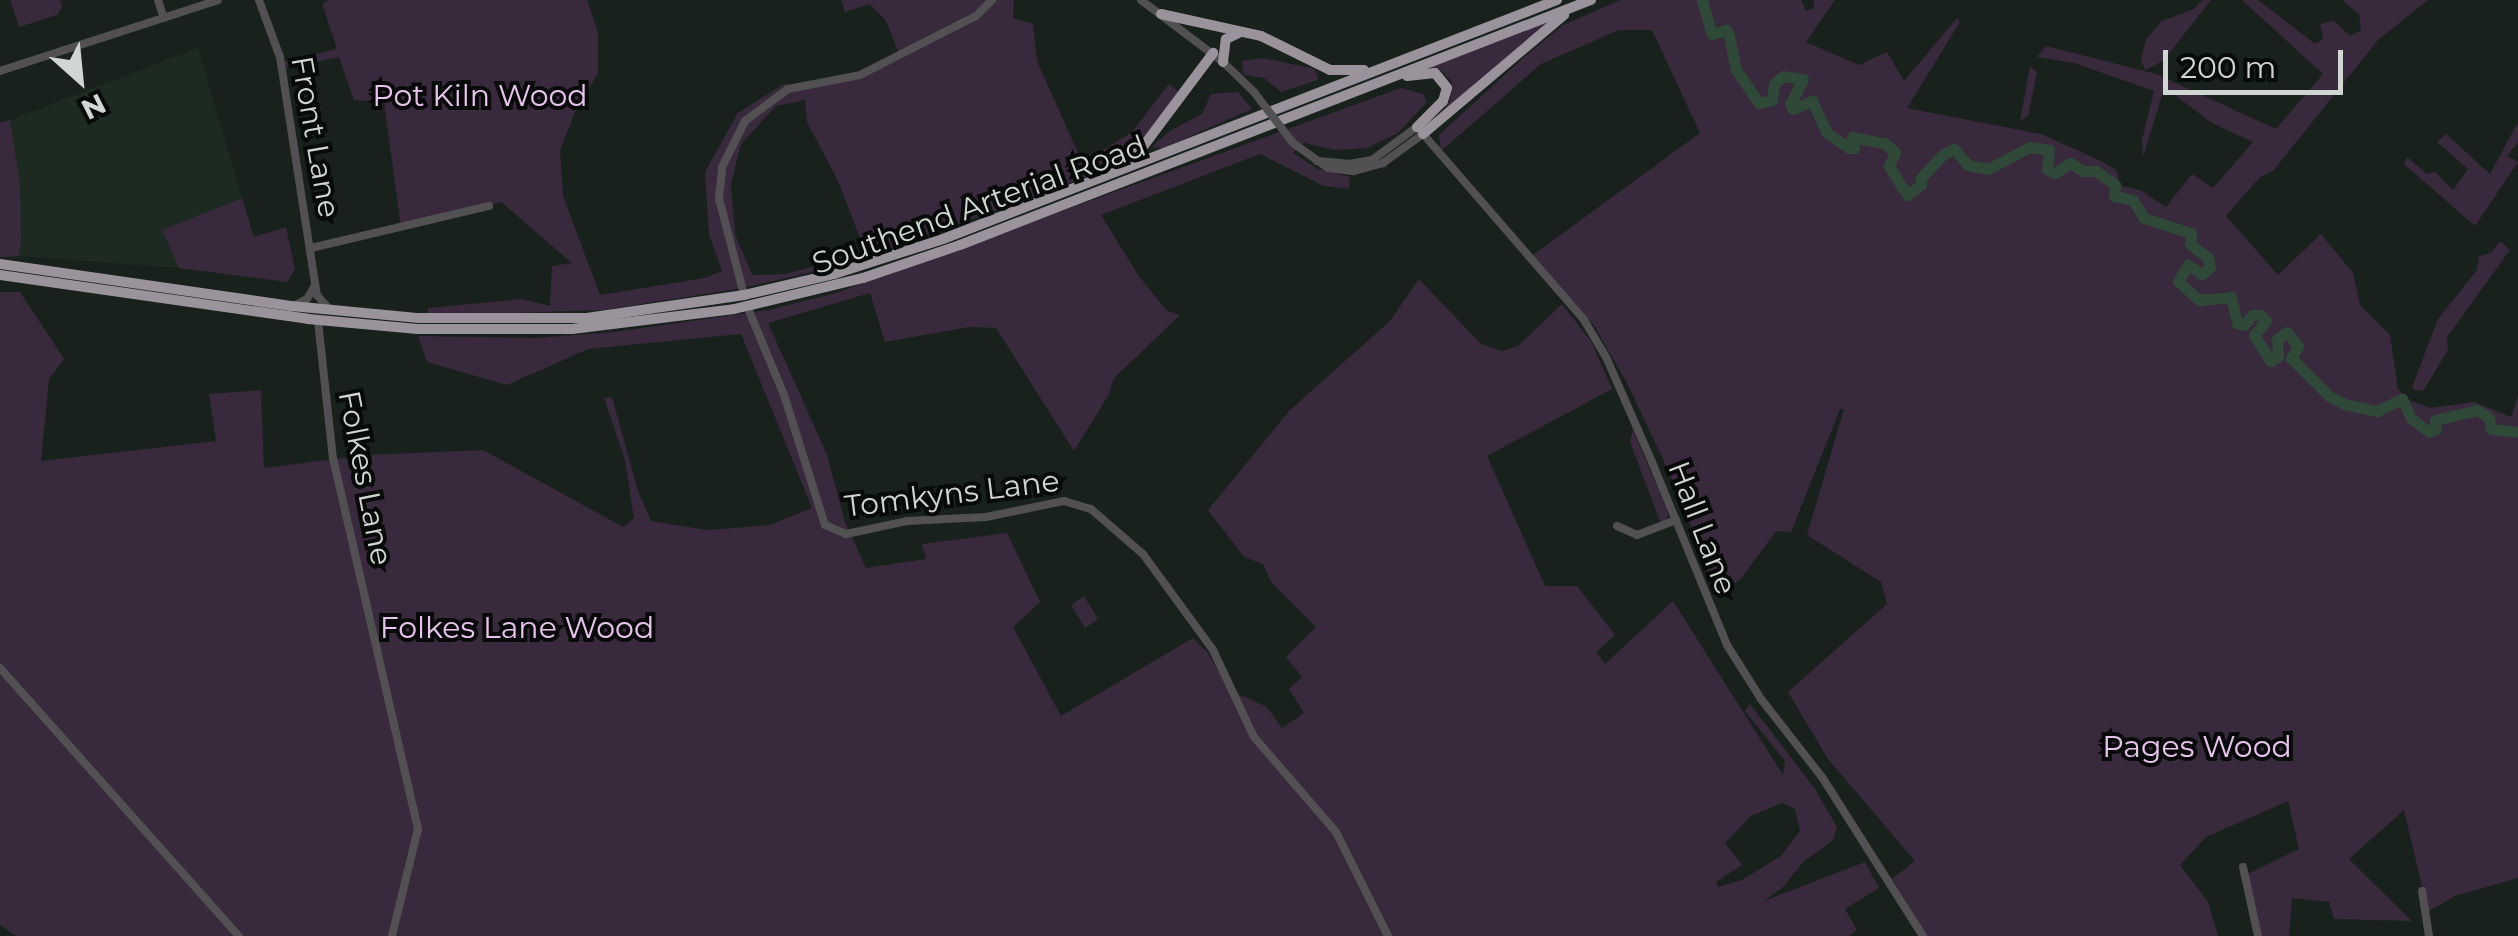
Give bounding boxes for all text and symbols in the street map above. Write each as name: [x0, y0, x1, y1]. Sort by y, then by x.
north arrow: [30, 30, 130, 130]
scale bar: [2168, 30, 2348, 92]
text: 200 m: [2180, 49, 2276, 86]
street label: Front Lane: [283, 53, 347, 221]
park label: Pot Kiln Wood: [372, 78, 588, 114]
text: N: [76, 86, 111, 127]
street label: Southend Arterial Road: [807, 128, 1151, 282]
street label: Folkes Lane: [330, 388, 400, 568]
street label: Hall Lane: [1660, 456, 1744, 600]
street label: Tomkyns Lane: [843, 463, 1061, 525]
park label: Folkes Lane Wood: [380, 610, 654, 646]
park label: Pages Wood: [2102, 729, 2292, 765]

